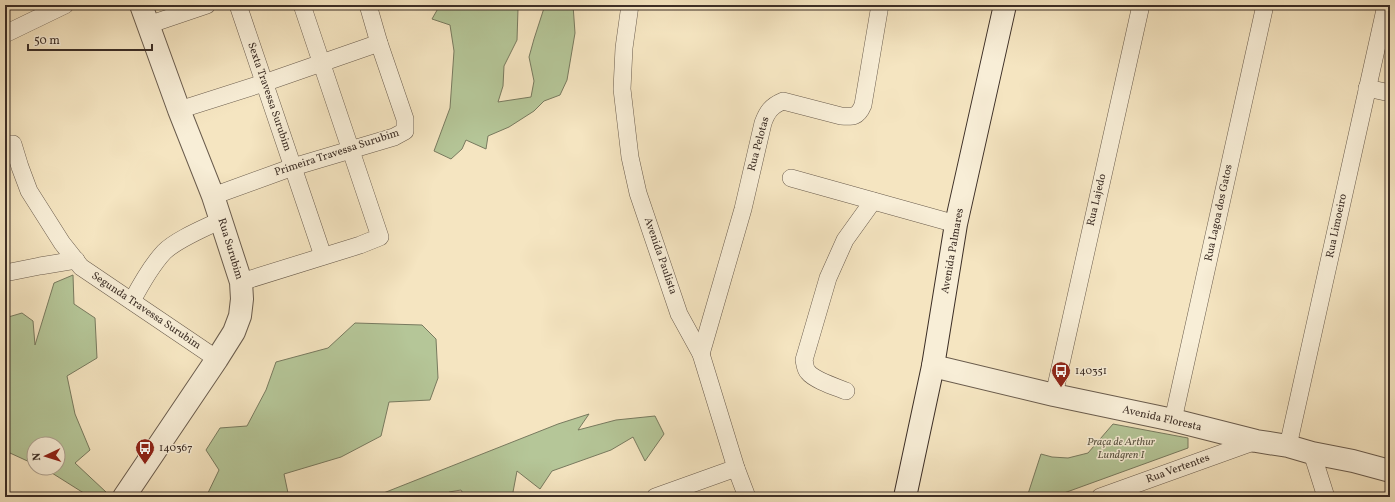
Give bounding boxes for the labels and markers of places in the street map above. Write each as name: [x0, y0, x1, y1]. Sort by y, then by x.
bus stop icon: 140351: [1050, 360, 1072, 388]
place label: 140351: [1075, 364, 1107, 379]
bus stop icon: 140367: [134, 437, 156, 465]
place label: 140367: [159, 441, 192, 456]

